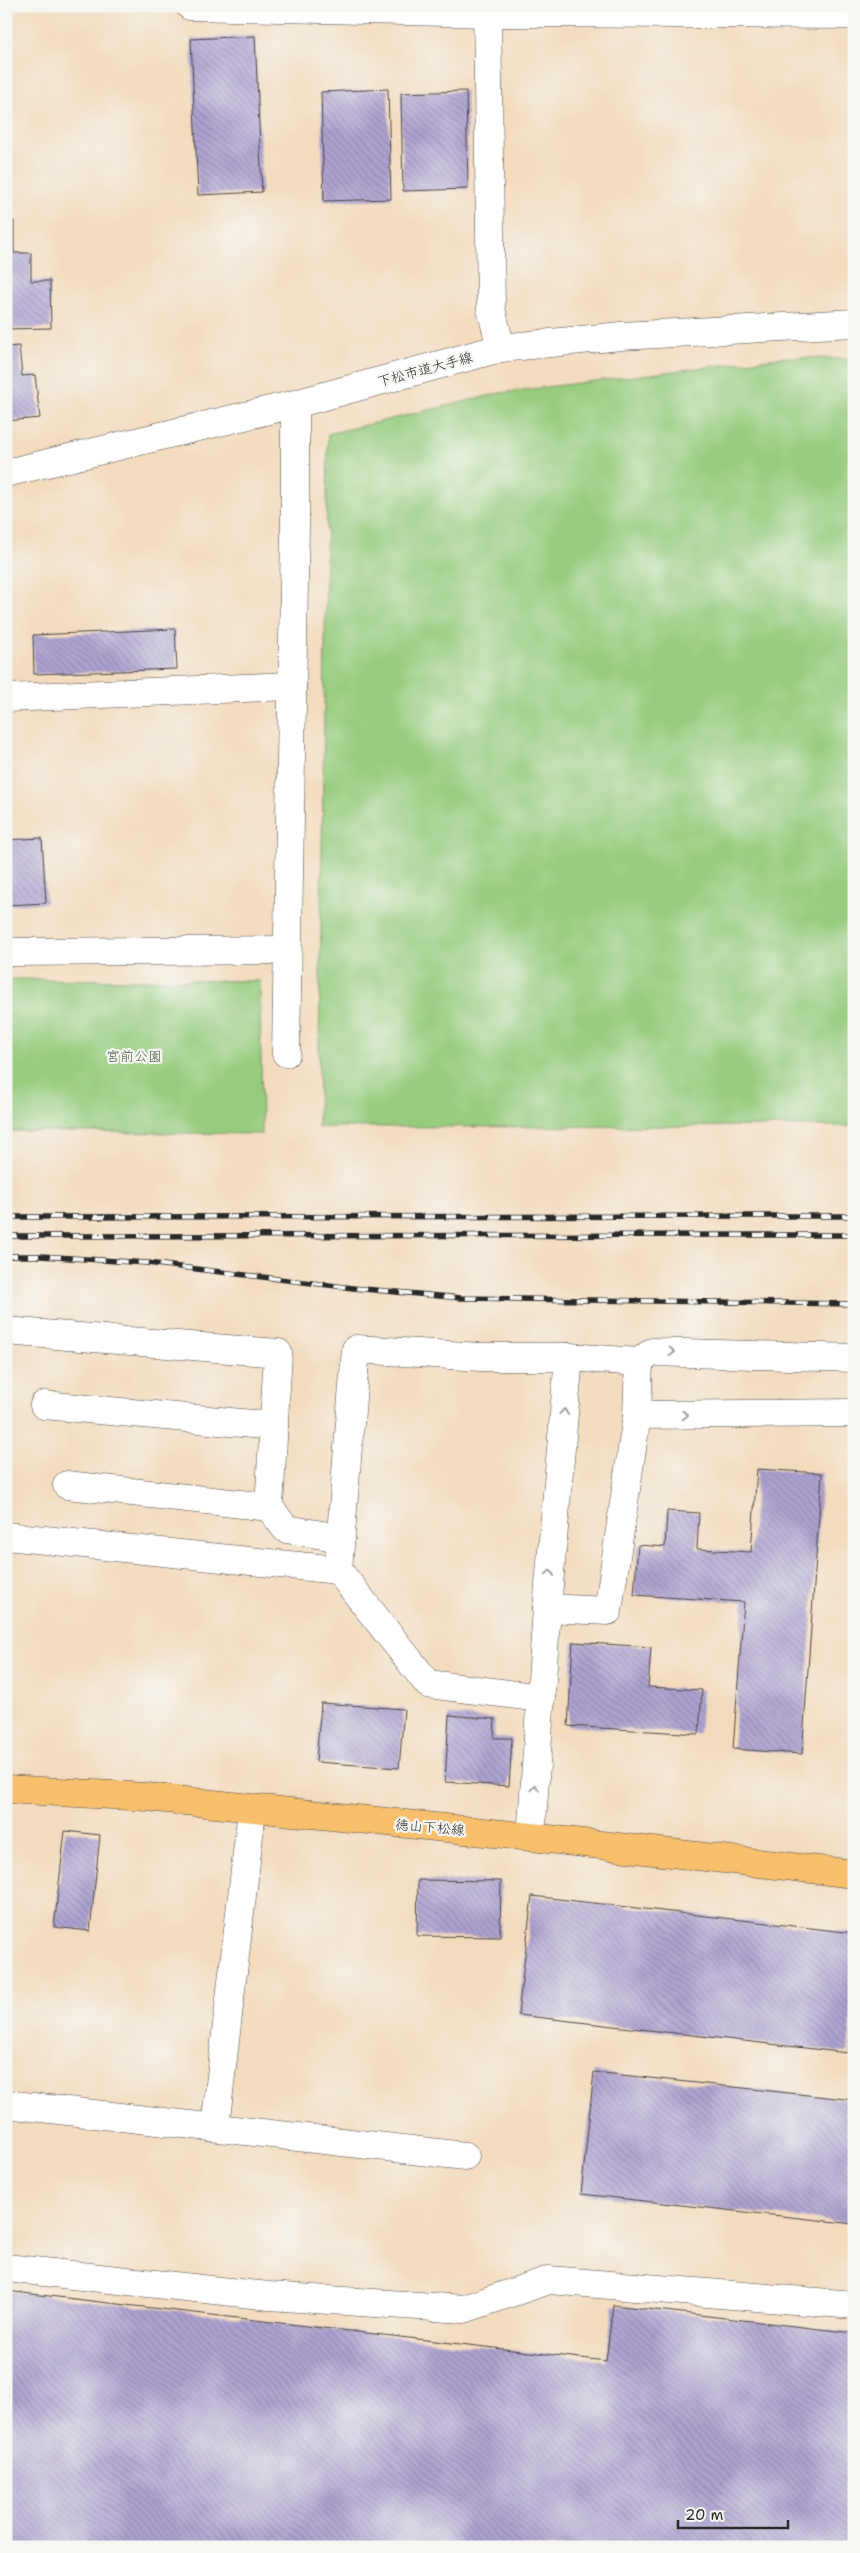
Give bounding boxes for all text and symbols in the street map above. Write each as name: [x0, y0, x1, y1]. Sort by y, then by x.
street label: 下松市道大手線: [375, 348, 475, 390]
park label: 宮前公園: [106, 1047, 162, 1065]
one-way arrow: [669, 1347, 677, 1358]
one-way arrow: [558, 1407, 569, 1415]
one-way arrow: [682, 1410, 690, 1420]
one-way arrow: [544, 1569, 555, 1577]
one-way arrow: [529, 1784, 540, 1792]
street label: 徳山下松線: [394, 1815, 466, 1839]
scale bar: [678, 2498, 788, 2530]
text: 20 m: [685, 2505, 724, 2525]

